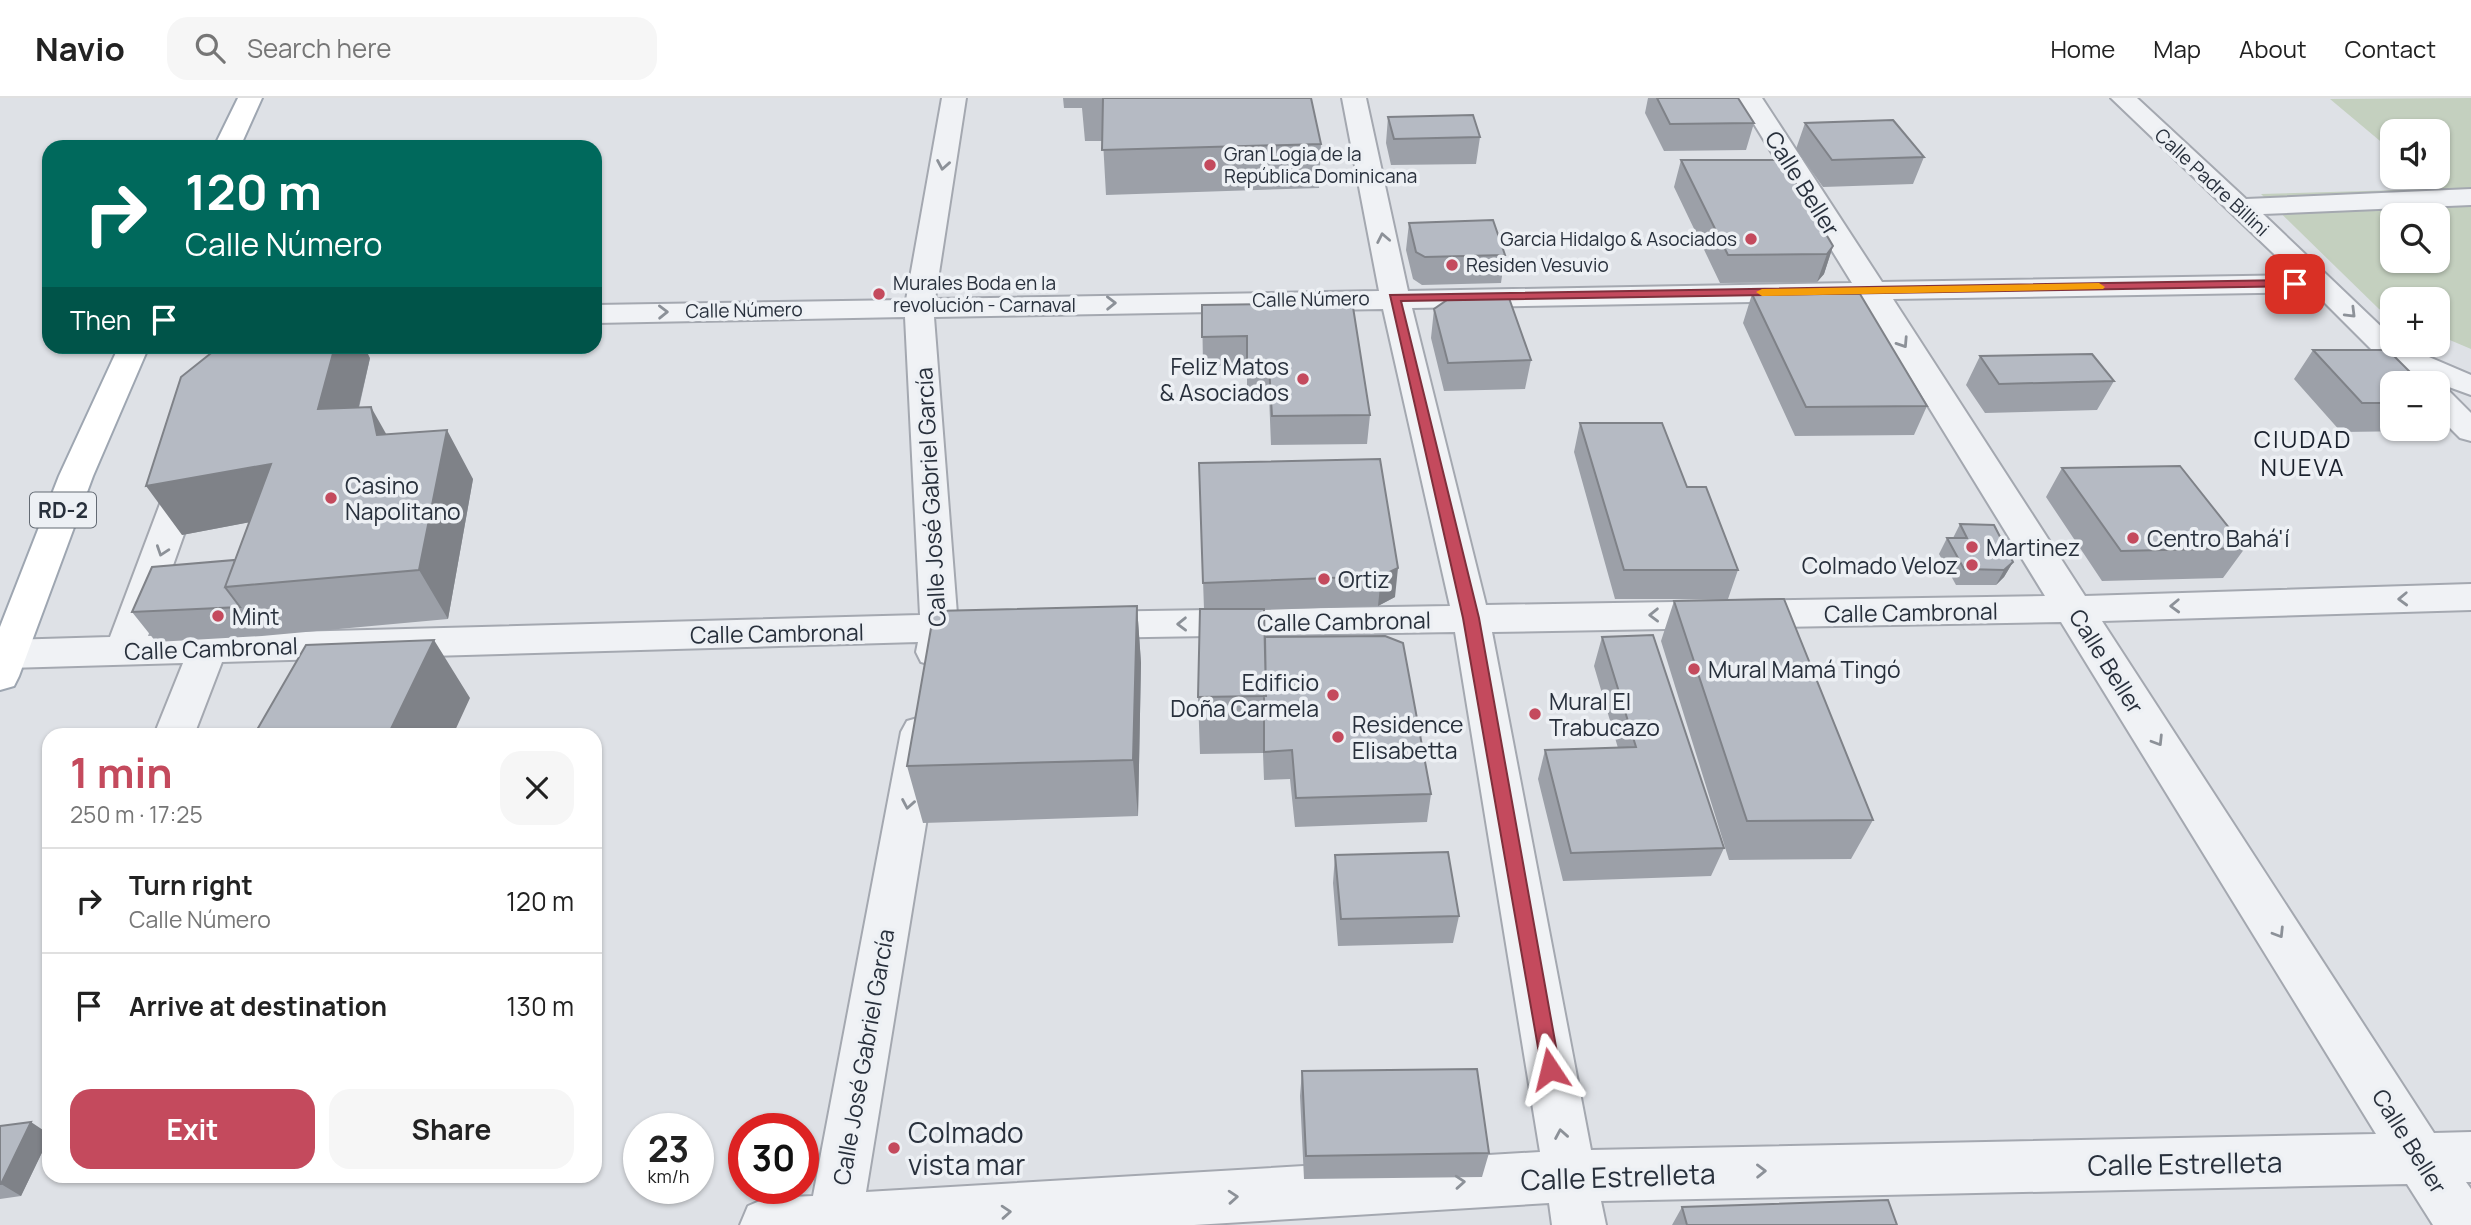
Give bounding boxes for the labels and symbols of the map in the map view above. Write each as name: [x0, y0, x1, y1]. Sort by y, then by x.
street label: Calle Padre Billini: [2149, 122, 2275, 242]
street label: Calle Beller: [1758, 124, 1848, 242]
place label: Gran Logia de la República Dominicana: [1224, 141, 1417, 189]
marker: Gran Logia de la República Dominicana: [1202, 157, 1218, 173]
one-way arrow: [936, 159, 951, 171]
place label: Garcia Hidalgo & Asociados: [1500, 226, 1737, 252]
marker: Garcia Hidalgo & Asociados: [1743, 231, 1759, 247]
one-way arrow: [1376, 232, 1391, 244]
place label: Residen Vesuvio: [1466, 252, 1609, 278]
pin: [2265, 254, 2325, 314]
marker: Residen Vesuvio: [1444, 257, 1460, 273]
place label: Murales Boda en la revolución - Carnaval: [893, 270, 1076, 318]
street label: Calle Número: [1252, 285, 1370, 313]
marker: Murales Boda en la revolución - Carnaval: [871, 286, 887, 302]
one-way arrow: [1106, 295, 1117, 311]
street label: Calle Número: [685, 296, 803, 324]
one-way arrow: [658, 305, 669, 320]
one-way arrow: [2343, 305, 2355, 317]
one-way arrow: [1895, 335, 1908, 348]
place label: Feliz Matos & Asociados: [1159, 350, 1289, 408]
street label: Calle José Gabriel García: [907, 367, 953, 627]
marker: Feliz Matos & Asociados: [1295, 371, 1311, 387]
district label: CIUDAD NUEVA: [2254, 422, 2352, 483]
place label: Casino Napolitano: [345, 469, 461, 527]
marker: Casino Napolitano: [323, 490, 339, 506]
road number: RD-2: [30, 492, 96, 528]
place label: Centro Bahá'í: [2147, 522, 2290, 554]
marker: Centro Bahá'í: [2125, 530, 2141, 546]
place label: Martinez: [1986, 531, 2080, 563]
marker: Martinez: [1964, 539, 1980, 555]
one-way arrow: [156, 545, 170, 557]
place label: Colmado Veloz: [1802, 549, 1958, 581]
marker: Colmado Veloz: [1964, 557, 1980, 573]
place label: Ortiz: [1338, 563, 1390, 595]
marker: Ortiz: [1316, 571, 1332, 587]
one-way arrow: [2397, 592, 2408, 607]
street label: Calle Cambronal: [1824, 594, 1998, 630]
one-way arrow: [2170, 599, 2181, 614]
place label: Mint: [232, 600, 280, 632]
street label: Calle Beller: [2062, 602, 2152, 720]
street label: Calle Cambronal: [1257, 603, 1431, 639]
marker: Mint: [210, 608, 226, 624]
one-way arrow: [1648, 608, 1659, 623]
street label: Calle Cambronal: [690, 615, 864, 651]
one-way arrow: [1176, 616, 1187, 631]
street label: Calle Cambronal: [124, 629, 298, 667]
place label: Mural Mamá Tingó: [1708, 653, 1901, 685]
marker: Mural Mamá Tingó: [1686, 661, 1702, 677]
place label: Edificio Doña Carmela: [1170, 666, 1319, 724]
place label: Mural El Trabucazo: [1549, 685, 1660, 743]
marker: Edificio Doña Carmela: [1325, 687, 1341, 703]
marker: Mural El Trabucazo: [1527, 706, 1543, 722]
place label: Residence Elisabetta: [1352, 708, 1464, 766]
marker: Residence Elisabetta: [1330, 729, 1346, 745]
one-way arrow: [2149, 733, 2162, 746]
one-way arrow: [901, 798, 916, 810]
street label: Calle José Gabriel García: [825, 926, 901, 1188]
one-way arrow: [2271, 926, 2284, 939]
position arrow: [1513, 1032, 1587, 1106]
street label: Calle Beller: [2365, 1082, 2455, 1200]
speed limit sign: 30: [728, 1113, 819, 1204]
place label: Colmado vista mar: [908, 1113, 1025, 1183]
one-way arrow: [1555, 1128, 1570, 1140]
marker: Colmado vista mar: [886, 1140, 902, 1156]
street label: Calle Estrelleta: [2087, 1142, 2283, 1184]
street label: Calle Estrelleta: [1520, 1154, 1716, 1198]
one-way arrow: [1756, 1164, 1767, 1179]
one-way arrow: [1455, 1175, 1466, 1190]
one-way arrow: [1228, 1190, 1239, 1205]
one-way arrow: [1001, 1204, 1012, 1219]

